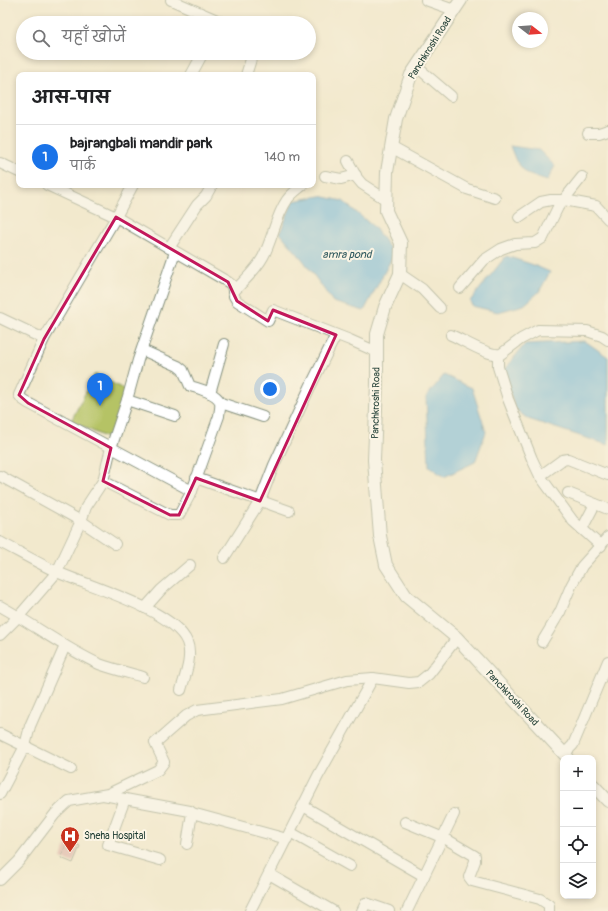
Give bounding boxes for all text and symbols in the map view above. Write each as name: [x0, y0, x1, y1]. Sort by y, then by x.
north arrow: [512, 12, 548, 48]
street label: Panchkroshi Road: [406, 14, 454, 82]
search box: [16, 16, 316, 60]
icon: search: [30, 27, 52, 49]
text: यहाँ खोजें: [62, 28, 126, 47]
text: आस-पास: [32, 87, 110, 108]
text: bajrangbali mandir park: [70, 134, 212, 153]
text: 1: [42, 149, 48, 165]
text: 140 m: [264, 149, 300, 165]
text: पार्क: [70, 158, 96, 174]
water label: amra pond: [323, 248, 373, 261]
street label: Panchkroshi Road: [369, 367, 383, 439]
pin: 1: [87, 373, 113, 406]
your location: [260, 379, 280, 399]
street label: Panchkroshi Road: [483, 668, 541, 728]
map controls: [560, 755, 596, 899]
button: +: [560, 755, 596, 791]
button: −: [560, 791, 596, 827]
hospital icon: Sneha Hospital: [59, 825, 81, 853]
button: locate: [560, 827, 596, 863]
place label: Sneha Hospital: [84, 830, 146, 842]
button: layers: [560, 863, 596, 899]

